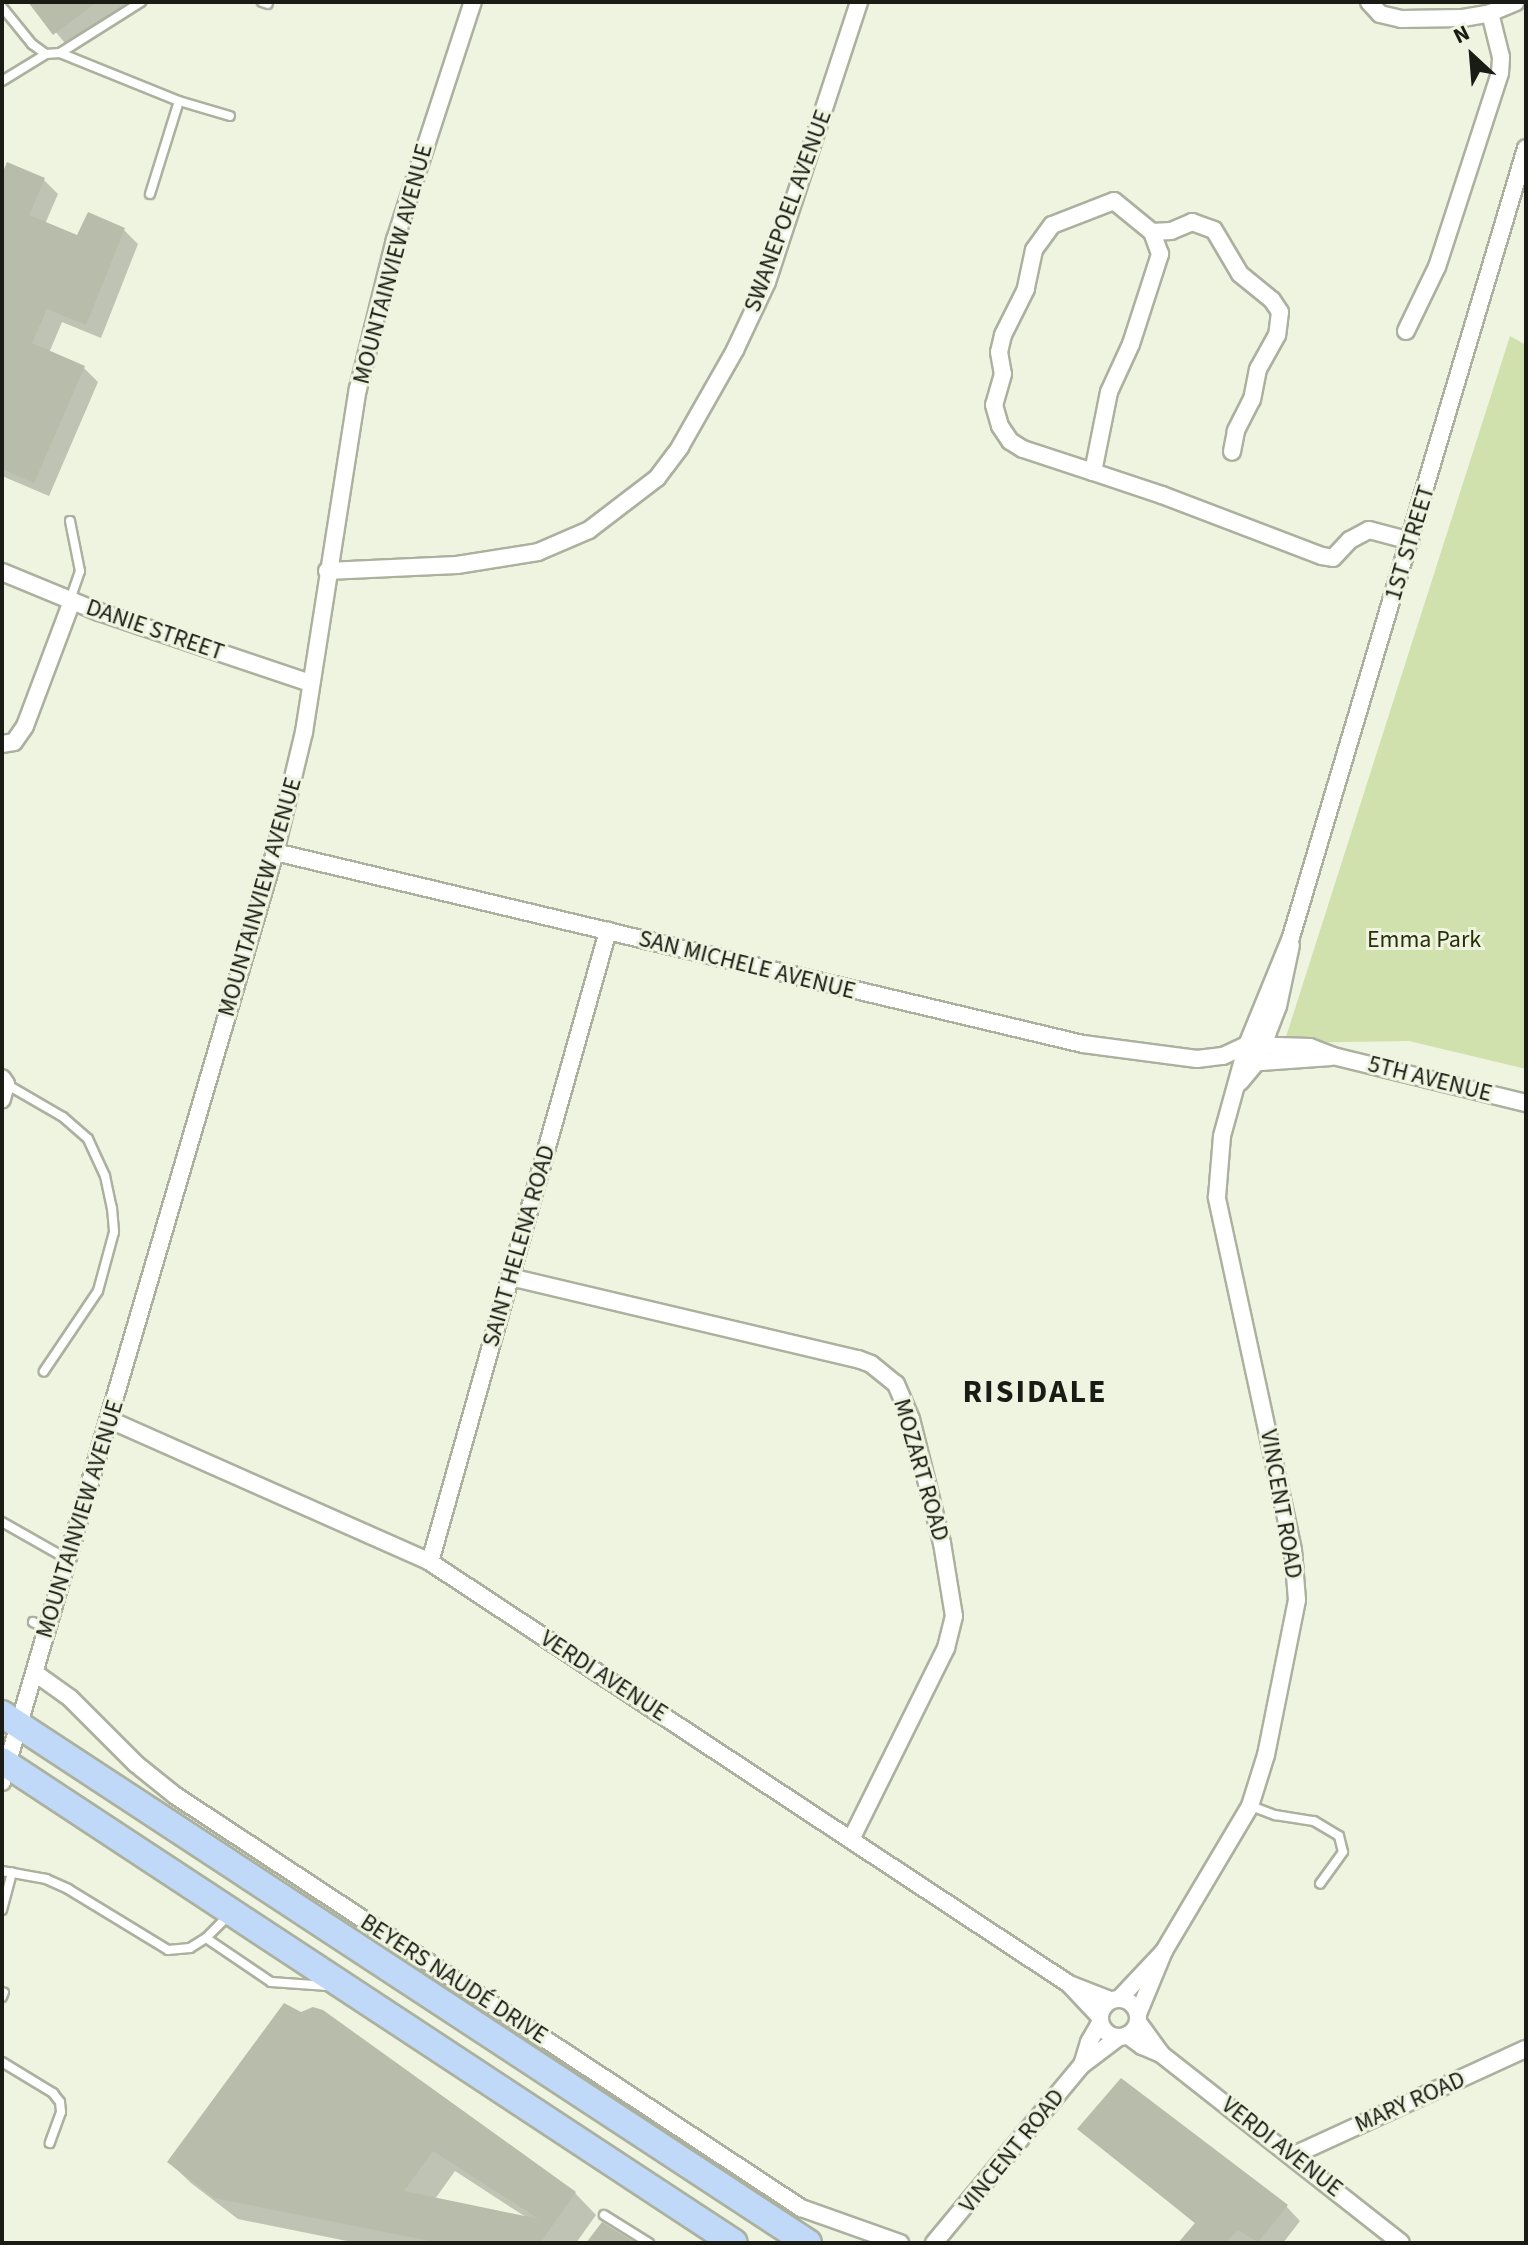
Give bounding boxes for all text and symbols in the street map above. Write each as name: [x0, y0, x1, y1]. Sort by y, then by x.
north arrow: [1432, 16, 1512, 96]
text: N: [1448, 17, 1475, 52]
street label: SWANEPOEL AVENUE: [738, 106, 838, 316]
street label: MOUNTAINVIEW AVENUE: [347, 141, 439, 387]
street label: 1ST STREET: [1379, 482, 1441, 604]
street label: DANIE STREET: [82, 593, 228, 667]
street label: MOUNTAINVIEW AVENUE: [212, 774, 308, 1020]
street label: SAN MICHELE AVENUE: [636, 924, 858, 1006]
park label: Emma Park: [1367, 926, 1481, 954]
street label: 5TH AVENUE: [1365, 1050, 1495, 1108]
street label: SAINT HELENA ROAD: [476, 1142, 562, 1350]
district label: RISIDALE: [962, 1373, 1108, 1411]
street label: MOZART ROAD: [887, 1395, 955, 1545]
street label: MOUNTAINVIEW AVENUE: [30, 1396, 130, 1642]
street label: VINCENT ROAD: [1254, 1427, 1308, 1581]
street label: VERDI AVENUE: [535, 1624, 673, 1728]
street label: BEYERS NAUDÉ DRIVE: [355, 1908, 553, 2050]
street label: MARY ROAD: [1350, 2065, 1470, 2139]
street label: VINCENT ROAD: [953, 2083, 1071, 2219]
street label: VERDI AVENUE: [1216, 2091, 1348, 2203]

